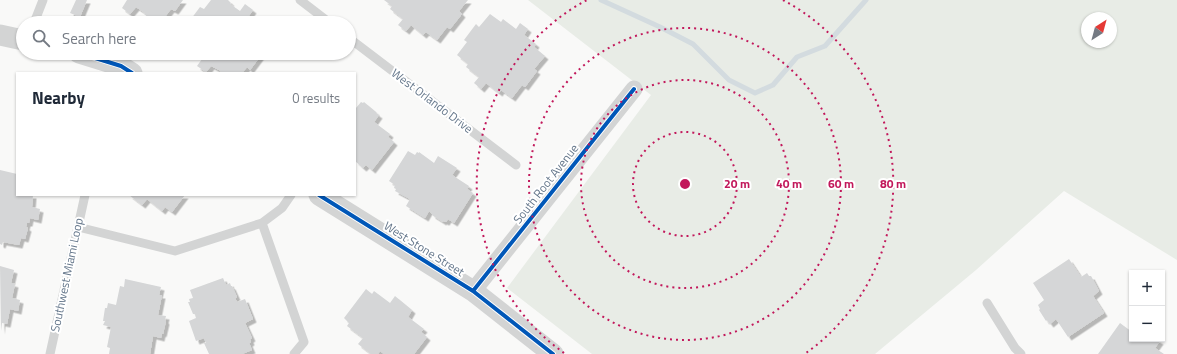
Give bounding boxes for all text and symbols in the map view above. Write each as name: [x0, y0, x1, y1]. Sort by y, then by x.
north arrow: [1081, 12, 1117, 48]
search box: [16, 16, 356, 60]
icon: search: [30, 27, 52, 49]
text: Search here: [62, 27, 136, 50]
street label: West Orlando Drive: [388, 64, 477, 138]
text: Nearby: [32, 85, 85, 111]
text: 0 results: [292, 88, 340, 108]
street label: South Root Avenue: [508, 140, 583, 228]
text: 20 m: [724, 174, 750, 193]
text: 40 m: [776, 174, 802, 193]
text: 60 m: [828, 174, 854, 193]
text: 80 m: [880, 174, 906, 193]
centre of rings: [678, 177, 692, 191]
street label: Southwest Miami Loop: [45, 216, 88, 334]
street label: West Stone Street: [380, 216, 469, 281]
map controls: [1129, 270, 1165, 342]
button: +: [1129, 270, 1165, 306]
button: −: [1129, 306, 1165, 342]

